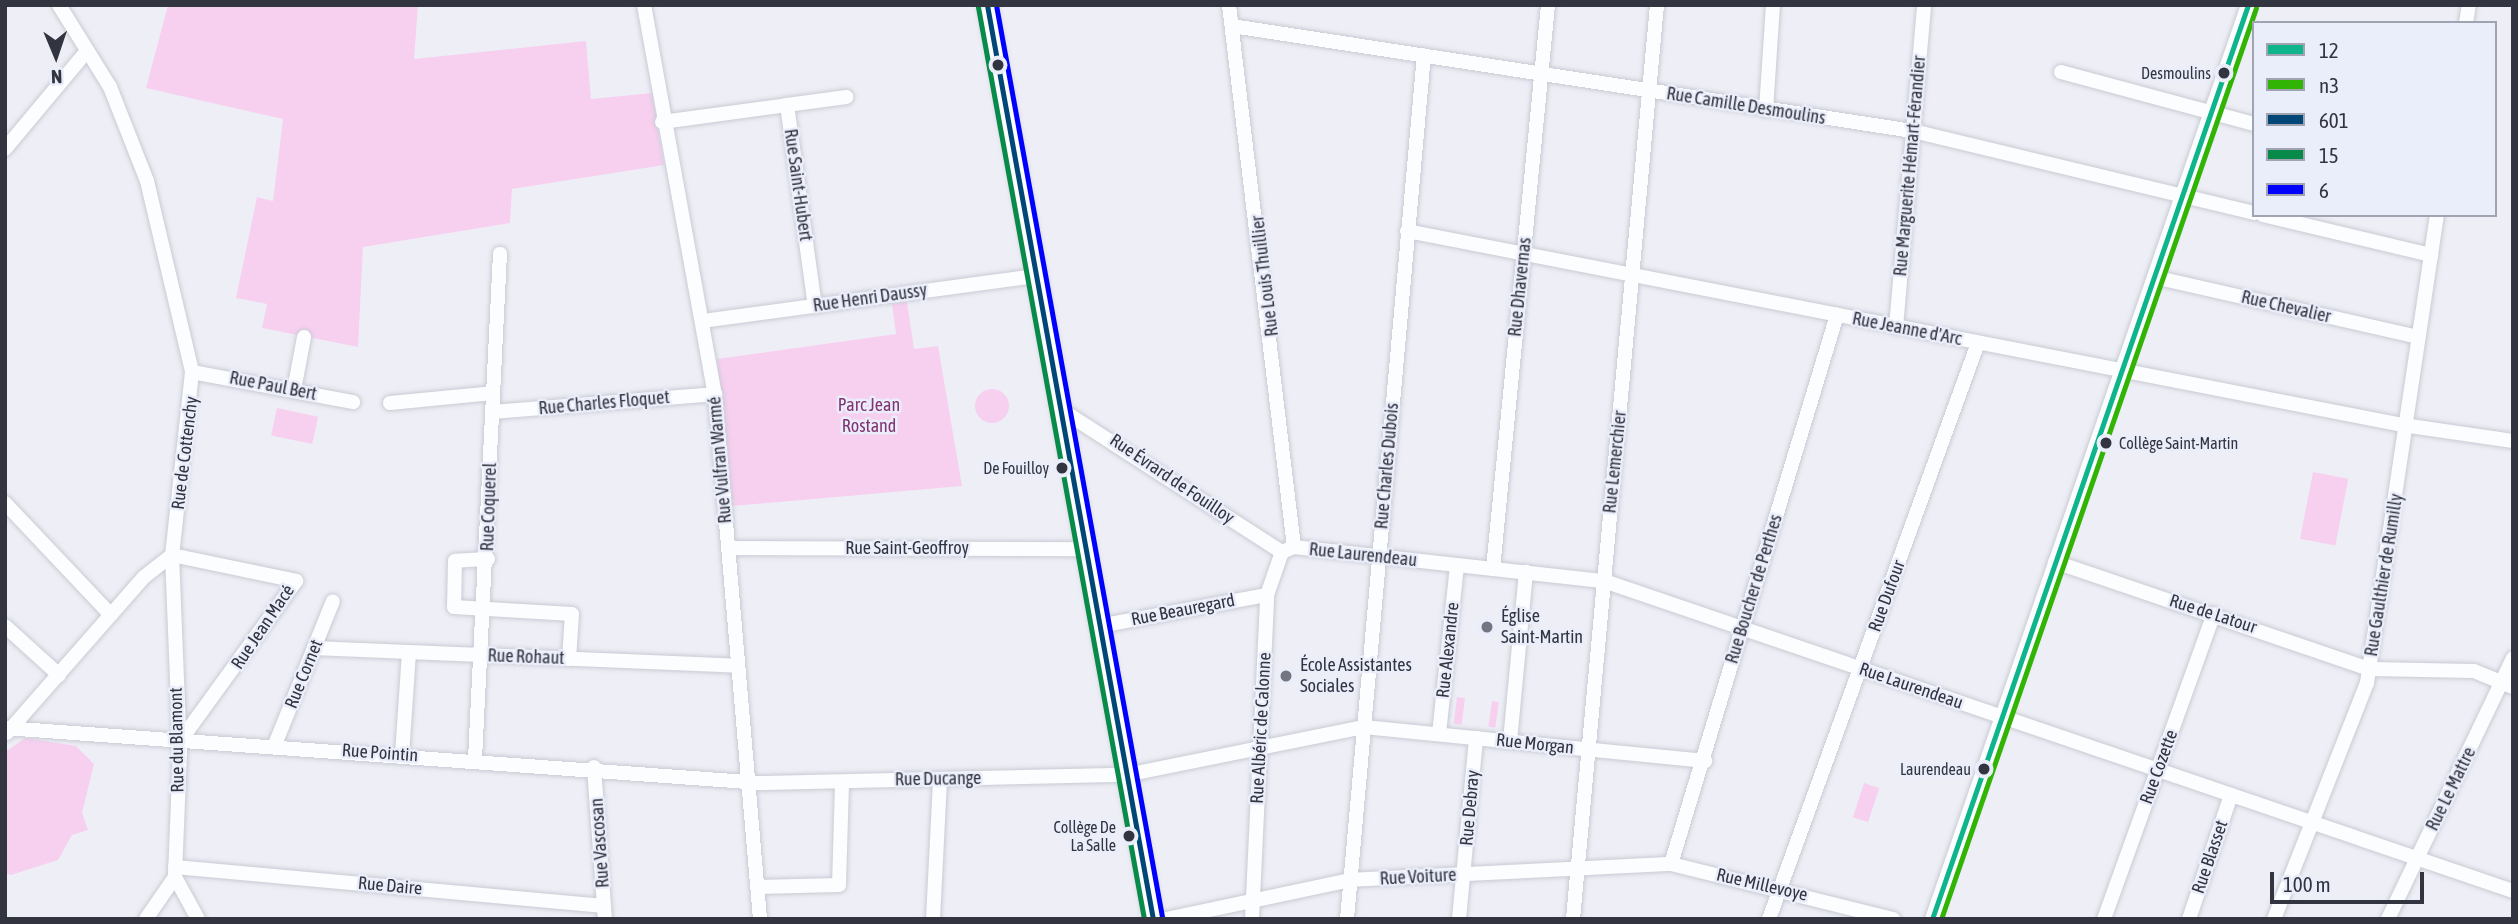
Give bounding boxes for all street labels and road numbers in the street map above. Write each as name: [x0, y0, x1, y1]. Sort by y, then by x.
street label: Rue Marguerite Hémart-Férandier: [1890, 55, 1930, 277]
street label: Rue Camille Desmoulins: [1665, 83, 1827, 129]
street label: Rue Saint-Hubert: [779, 128, 817, 242]
street label: Rue Louis Thuillier: [1247, 214, 1283, 338]
street label: Rue Dhavernas: [1504, 236, 1536, 338]
street label: Rue Henri Daussy: [812, 279, 928, 317]
street label: Rue Chevalier: [2239, 286, 2333, 328]
street label: Rue Jeanne d'Arc: [1850, 308, 1964, 350]
street label: Rue Paul Bert: [228, 367, 318, 405]
street label: Rue Charles Floquet: [538, 387, 670, 419]
street label: Rue de Cottenchy: [167, 395, 203, 511]
street label: Rue Vulfran Warmé: [704, 396, 736, 524]
street label: Rue Charles Dubois: [1371, 402, 1403, 530]
street label: Rue Lemerchier: [1599, 410, 1631, 514]
street label: Rue Évrard de Fouilloy: [1106, 429, 1238, 529]
street label: Rue Coquerel: [477, 462, 501, 552]
street label: Rue Gaulthier de Rumilly: [2360, 492, 2408, 658]
street label: Rue Boucher de Perthes: [1721, 512, 1787, 666]
street label: Rue Saint-Geoffroy: [845, 537, 969, 559]
street label: Rue Laurendeau: [1308, 539, 1418, 571]
street label: Rue Dufour: [1864, 557, 1910, 635]
street label: Rue Jean Macé: [227, 581, 299, 673]
street label: Rue Beauregard: [1129, 589, 1237, 631]
street label: Rue de Latour: [2167, 590, 2259, 638]
street label: Rue Alexandre: [1432, 601, 1464, 699]
street label: Rue Cornet: [280, 636, 328, 712]
street label: Rue Rohaut: [487, 645, 565, 669]
street label: Rue Albéric de Calonne: [1246, 652, 1276, 804]
street label: Rue Laurendeau: [1856, 658, 1966, 714]
street label: Rue du Blamont: [165, 687, 189, 793]
street label: Rue Cozette: [2136, 727, 2182, 807]
street label: Rue Morgan: [1495, 729, 1575, 759]
street label: Rue Pointin: [341, 740, 419, 766]
street label: Rue Le Mattre: [2422, 744, 2480, 834]
street label: Rue Ducange: [895, 767, 981, 791]
street label: Rue Debray: [1456, 769, 1484, 847]
street label: Rue Vascosan: [586, 797, 614, 889]
street label: Rue Blasset: [2187, 818, 2233, 896]
street label: Rue Voiture: [1379, 864, 1457, 890]
street label: Rue Millevoye: [1714, 864, 1810, 906]
street label: Rue Daire: [357, 872, 423, 900]

